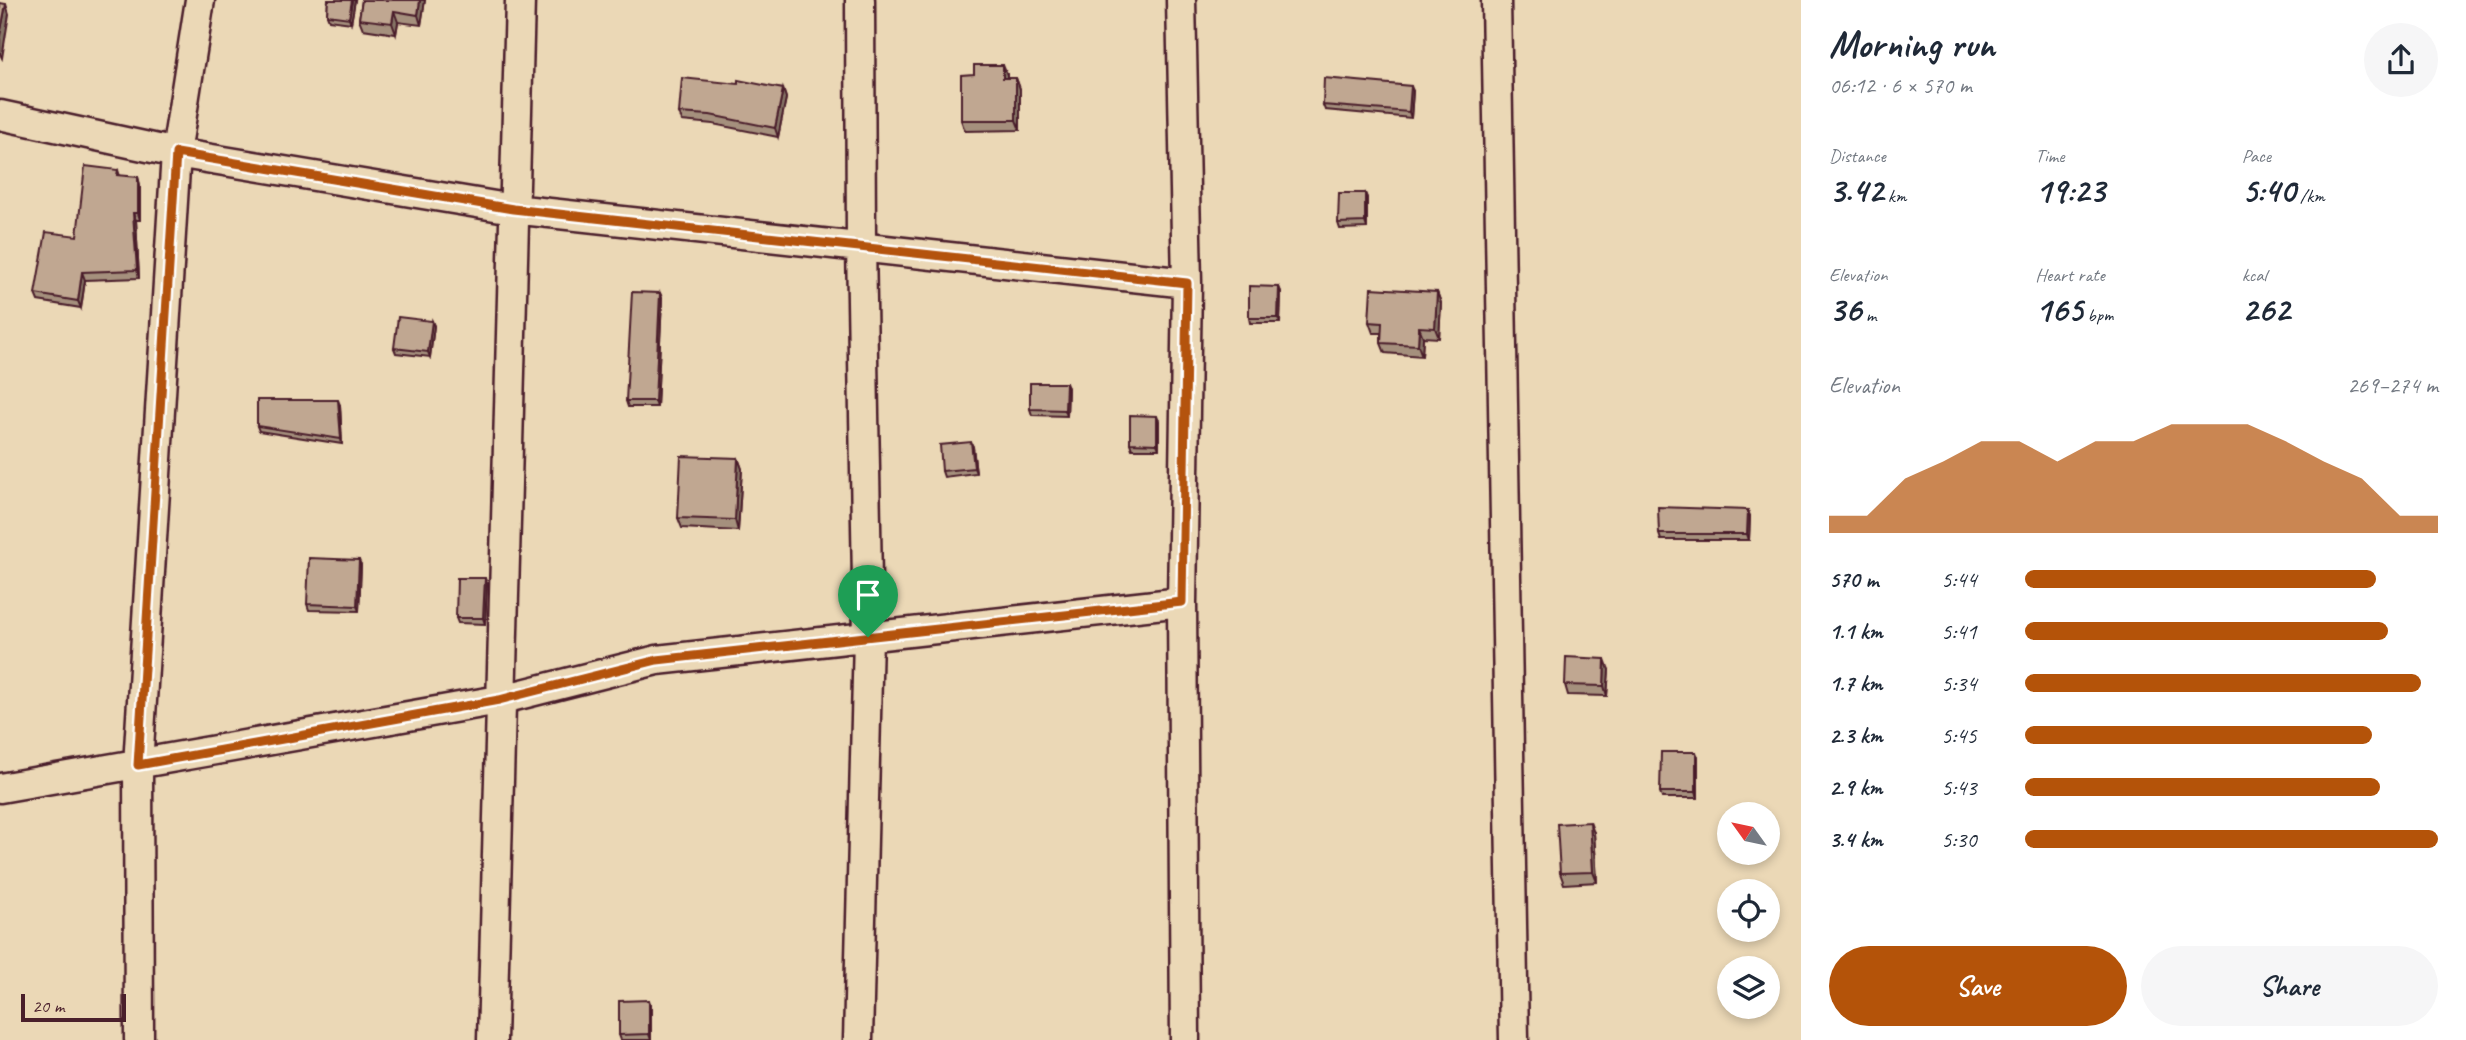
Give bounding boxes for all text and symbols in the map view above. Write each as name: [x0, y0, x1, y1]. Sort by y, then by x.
text: Morning run: [1829, 21, 1995, 68]
button: share: [2364, 23, 2438, 97]
text: 06:12 · 6 × 570 m: [1829, 71, 1972, 100]
text: Distance: [1829, 144, 1886, 168]
text: Time: [2035, 144, 2064, 168]
text: Pace: [2242, 144, 2271, 168]
text: 3.42: [1829, 168, 1883, 213]
text: 19:23: [2035, 168, 2105, 213]
text: 5:40: [2242, 168, 2295, 213]
text: km: [1883, 184, 1906, 208]
text: /km: [2295, 184, 2325, 208]
text: Elevation: [1829, 263, 1887, 287]
text: Heart rate: [2035, 263, 2105, 287]
text: kcal: [2242, 263, 2267, 287]
text: 36: [1829, 287, 1861, 332]
text: 165: [2035, 287, 2083, 332]
text: 262: [2242, 287, 2290, 332]
text: m: [1861, 303, 1877, 327]
text: bpm: [2083, 303, 2113, 327]
text: Elevation: [1829, 371, 1900, 400]
text: 269–274 m: [2347, 371, 2438, 400]
pin: [838, 565, 898, 637]
text: 570 m: [1829, 565, 1878, 594]
text: 5:44: [1941, 565, 1977, 594]
icon: arrive: [849, 576, 887, 614]
text: 1.1 km: [1829, 617, 1883, 646]
text: 5:41: [1941, 617, 1977, 646]
text: 1.7 km: [1829, 669, 1882, 698]
text: 5:34: [1941, 669, 1977, 698]
text: 2.3 km: [1829, 721, 1883, 750]
text: 5:45: [1941, 721, 1977, 750]
text: 2.9 km: [1829, 773, 1882, 802]
text: 5:43: [1941, 773, 1977, 802]
north arrow: [1717, 802, 1780, 864]
map controls: [1717, 802, 1780, 1019]
text: 3.4 km: [1829, 825, 1883, 854]
text: 5:30: [1941, 825, 1977, 854]
button: locate: [1717, 879, 1780, 942]
button: Save: [1829, 946, 2127, 1026]
button: Share: [2141, 946, 2438, 1026]
button: layers: [1717, 956, 1780, 1019]
scale bar: [21, 991, 126, 1023]
text: 20 m: [32, 994, 64, 1018]

